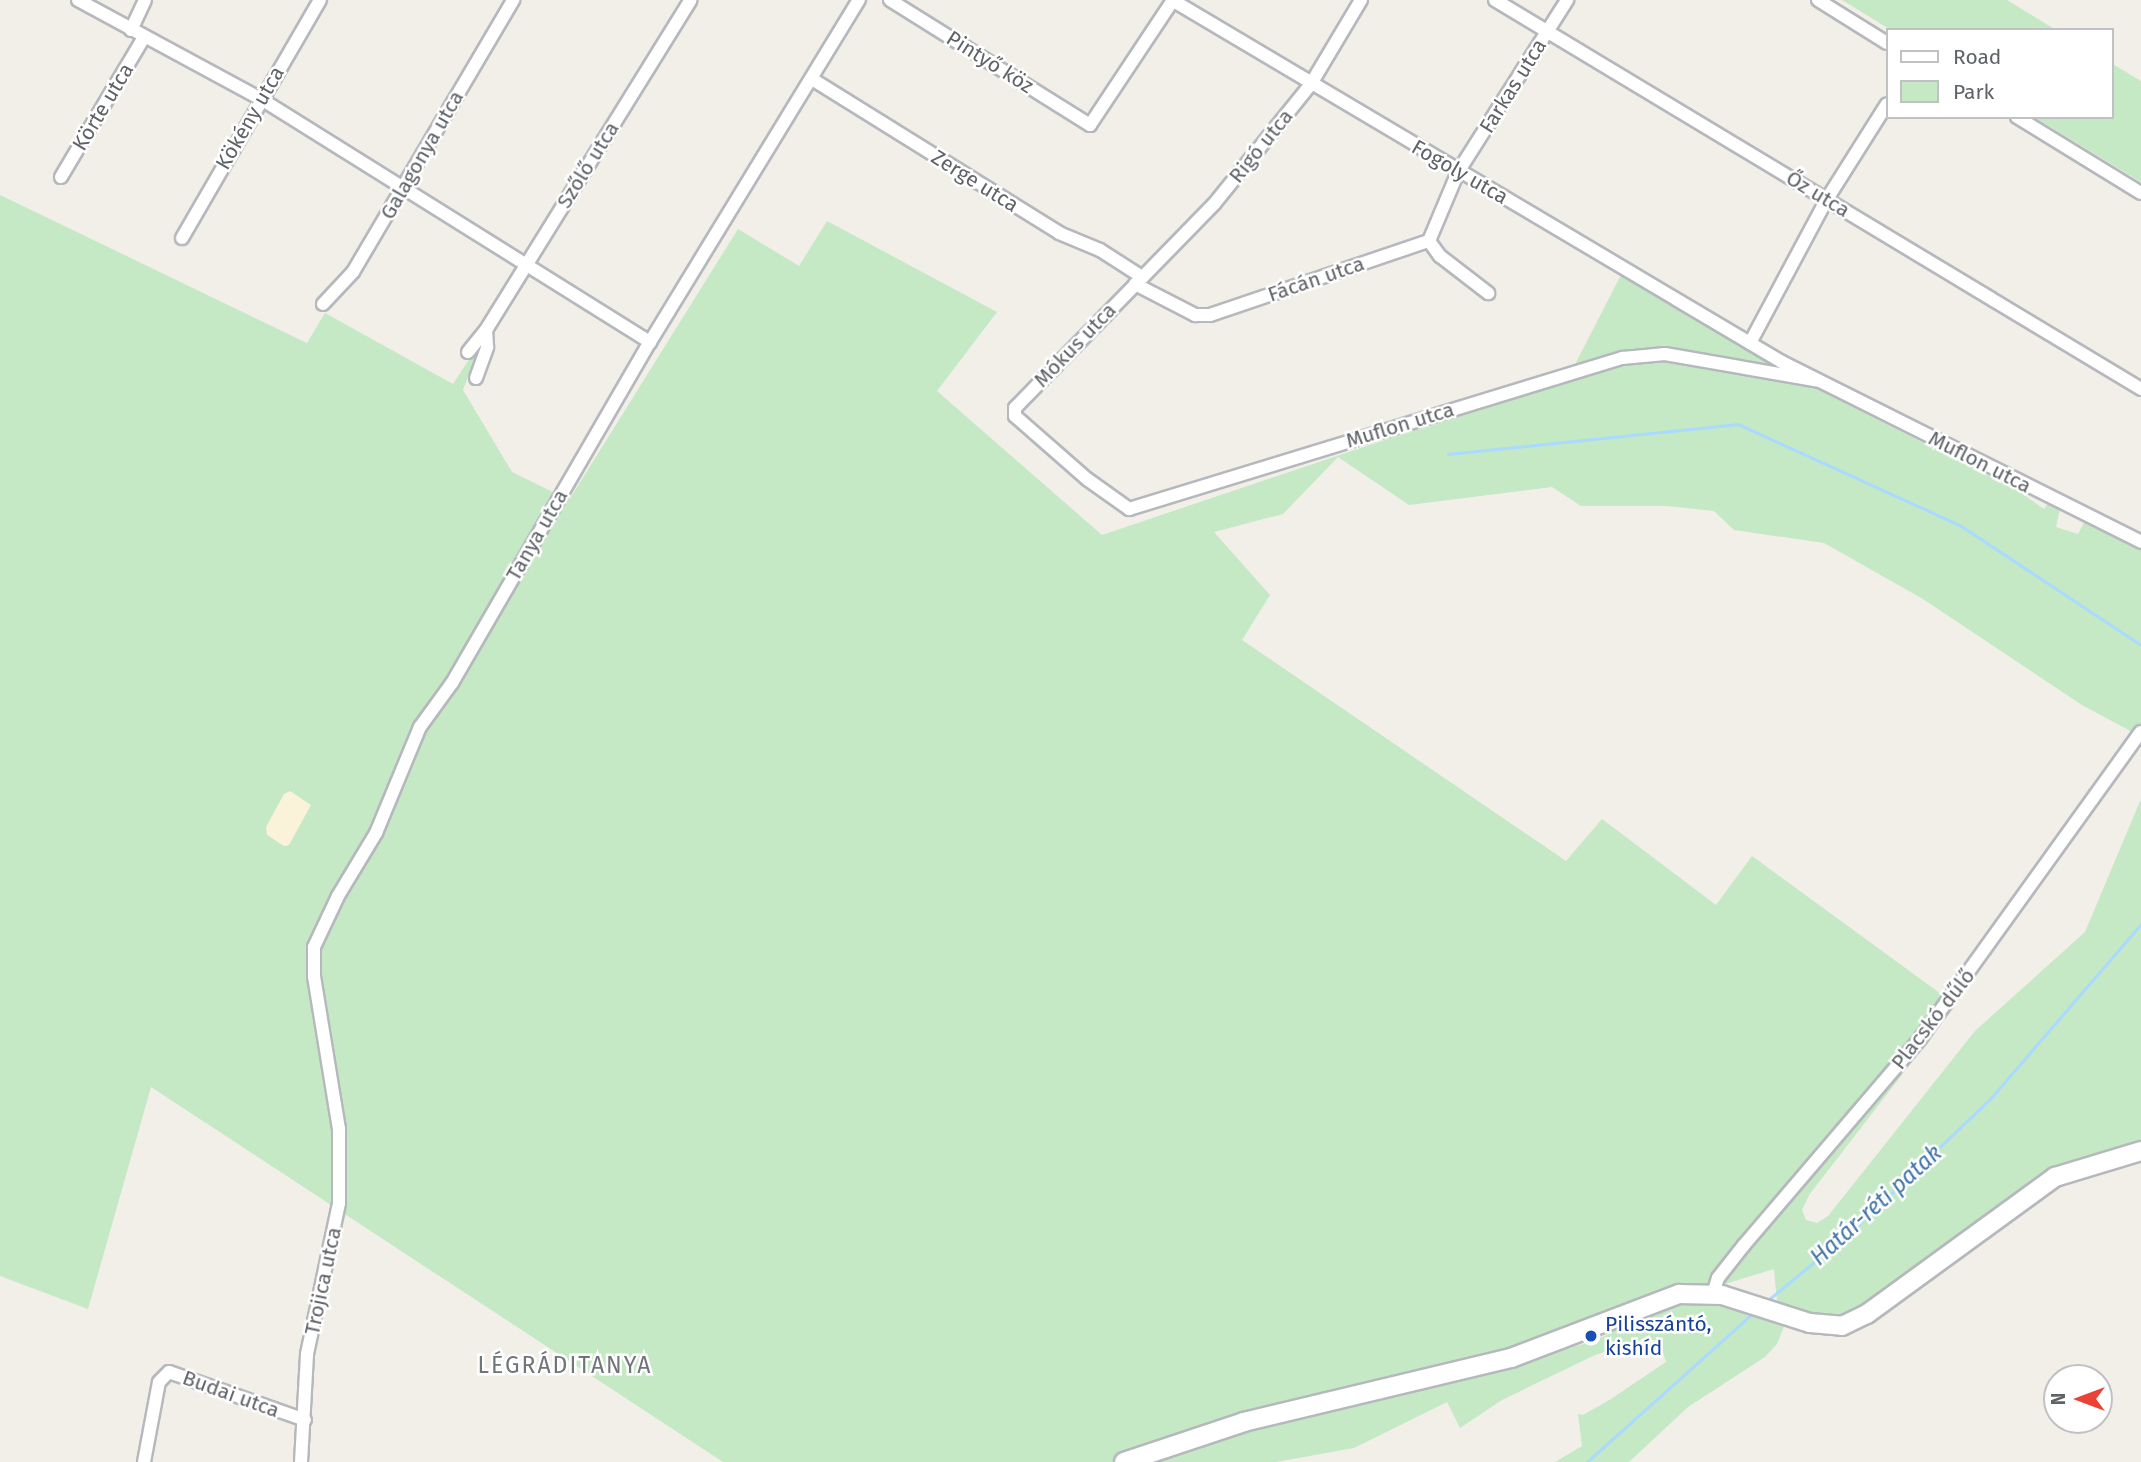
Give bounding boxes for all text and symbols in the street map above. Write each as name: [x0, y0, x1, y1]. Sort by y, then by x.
street label: Pintyő köz: [942, 25, 1038, 99]
legend: [1885, 28, 2113, 119]
street label: Farkas utca: [1474, 34, 1552, 138]
text: Road: [1953, 44, 2001, 70]
street label: Körte utca: [67, 59, 139, 155]
street label: Kökény utca: [210, 62, 290, 174]
text: Park: [1953, 79, 1994, 105]
street label: Galagonya utca: [375, 86, 469, 224]
street label: Rigó utca: [1224, 104, 1298, 188]
street label: Szőlő utca: [552, 117, 624, 213]
street label: Fogoly utca: [1407, 134, 1513, 210]
street label: Zerge utca: [927, 144, 1023, 218]
street label: Őz utca: [1782, 165, 1854, 223]
street label: Fácán utca: [1264, 251, 1368, 307]
street label: Mókus utca: [1029, 298, 1121, 392]
street label: Muflon utca: [1343, 397, 1457, 453]
street label: Muflon utca: [1924, 425, 2036, 499]
street label: Tanya utca: [501, 485, 573, 585]
street label: Placskó dűlő: [1886, 964, 1980, 1074]
water label: Határ-réti patak: [1805, 1139, 1947, 1271]
street label: Trojica utca: [299, 1225, 347, 1337]
place label: Pilisszántó, kishíd: [1605, 1311, 1712, 1361]
marker: Pilisszántó, kishíd: [1583, 1328, 1599, 1344]
district label: LÉGRÁDITANYA: [479, 1351, 651, 1379]
north arrow: [2043, 1364, 2113, 1434]
street label: Budai utca: [179, 1365, 283, 1423]
text: N: [2047, 1393, 2070, 1405]

